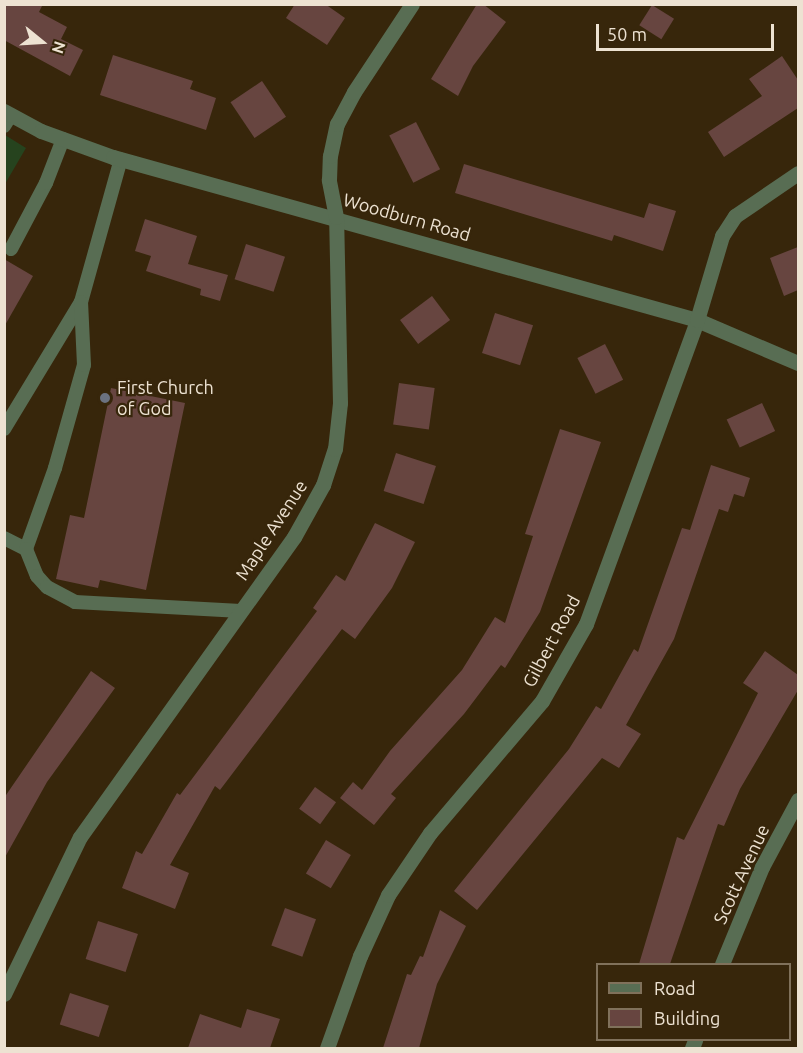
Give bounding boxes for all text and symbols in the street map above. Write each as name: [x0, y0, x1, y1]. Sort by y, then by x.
north arrow: [12, 12, 72, 72]
scale bar: [599, 12, 778, 50]
text: 50 m: [607, 24, 647, 44]
text: N: [49, 39, 70, 56]
street label: Woodburn Road: [341, 188, 473, 246]
place label: First Church of God: [117, 377, 214, 420]
marker: First Church of God: [98, 391, 112, 405]
street label: Maple Avenue: [231, 476, 311, 584]
street label: Gilbert Road: [518, 591, 584, 691]
street label: Scott Avenue: [709, 821, 773, 927]
legend: [596, 963, 791, 1041]
text: Road: [654, 978, 696, 998]
text: Building: [654, 1008, 720, 1028]

